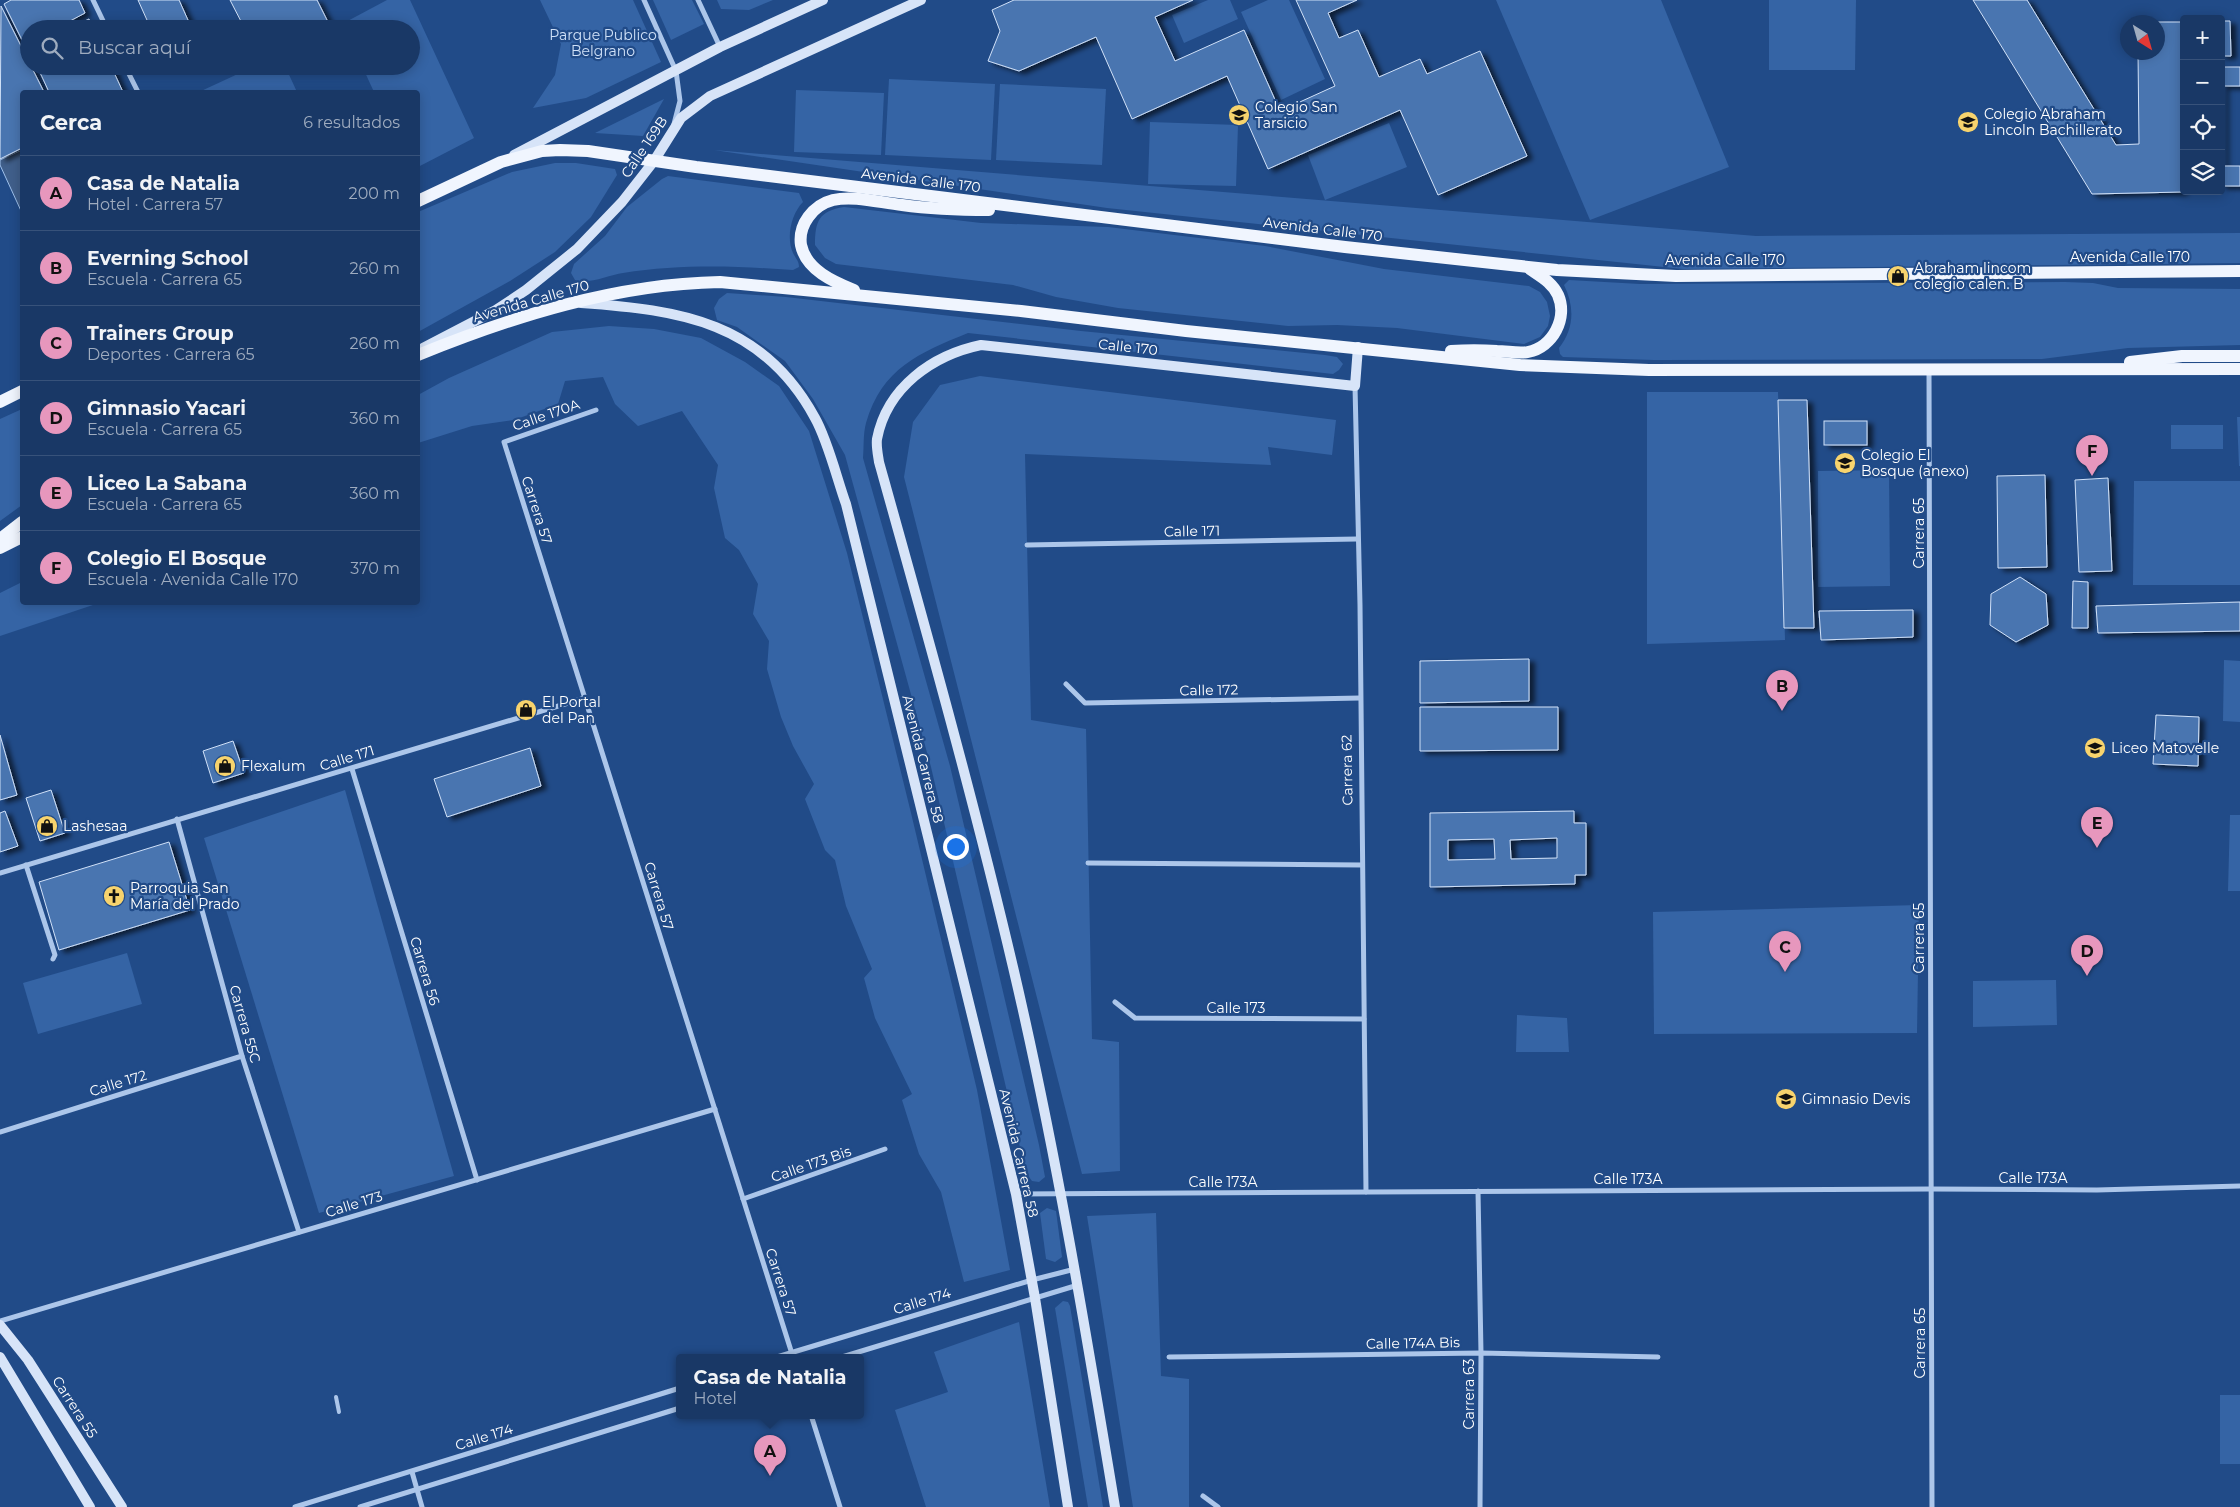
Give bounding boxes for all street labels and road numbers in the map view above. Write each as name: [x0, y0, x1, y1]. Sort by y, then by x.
street label: Calle 169B: [617, 113, 671, 181]
street label: Avenida Calle 170: [860, 164, 982, 196]
street label: Avenida Calle 170: [1262, 213, 1384, 245]
street label: Avenida Calle 170: [2070, 248, 2190, 266]
street label: Avenida Calle 170: [1665, 251, 1785, 269]
street label: Avenida Calle 170: [471, 276, 591, 326]
street label: Calle 170: [1097, 335, 1159, 359]
street label: Calle 170A: [510, 395, 583, 435]
street label: Carrera 57: [518, 474, 556, 546]
street label: Carrera 65: [1910, 497, 1928, 568]
street label: Calle 171: [1164, 522, 1220, 540]
street label: Calle 172: [1179, 680, 1239, 700]
street label: Avenida Carrera 58: [898, 693, 948, 825]
street label: Carrera 62: [1337, 734, 1357, 806]
street label: Calle 171: [317, 741, 377, 775]
street label: Carrera 57: [640, 860, 678, 932]
street label: Carrera 65: [1910, 902, 1928, 973]
street label: Carrera 56: [406, 934, 444, 1008]
street label: Carrera 55C: [225, 983, 265, 1065]
street label: Calle 173: [1207, 999, 1266, 1017]
street label: Calle 172: [87, 1066, 149, 1100]
street label: Avenida Carrera 58: [995, 1087, 1043, 1219]
street label: Calle 173 Bis: [769, 1142, 854, 1186]
street label: Calle 173A: [1999, 1169, 2068, 1187]
street label: Calle 173A: [1594, 1170, 1663, 1188]
street label: Calle 173A: [1189, 1173, 1258, 1191]
street label: Calle 173: [323, 1187, 385, 1221]
street label: Carrera 57: [762, 1246, 800, 1318]
street label: Calle 174: [891, 1283, 954, 1318]
street label: Carrera 65: [1911, 1307, 1929, 1378]
street label: Calle 174A Bis: [1366, 1333, 1460, 1353]
street label: Carrera 63: [1460, 1358, 1478, 1429]
street label: Carrera 55: [48, 1373, 102, 1441]
street label: Calle 174: [453, 1419, 516, 1454]

